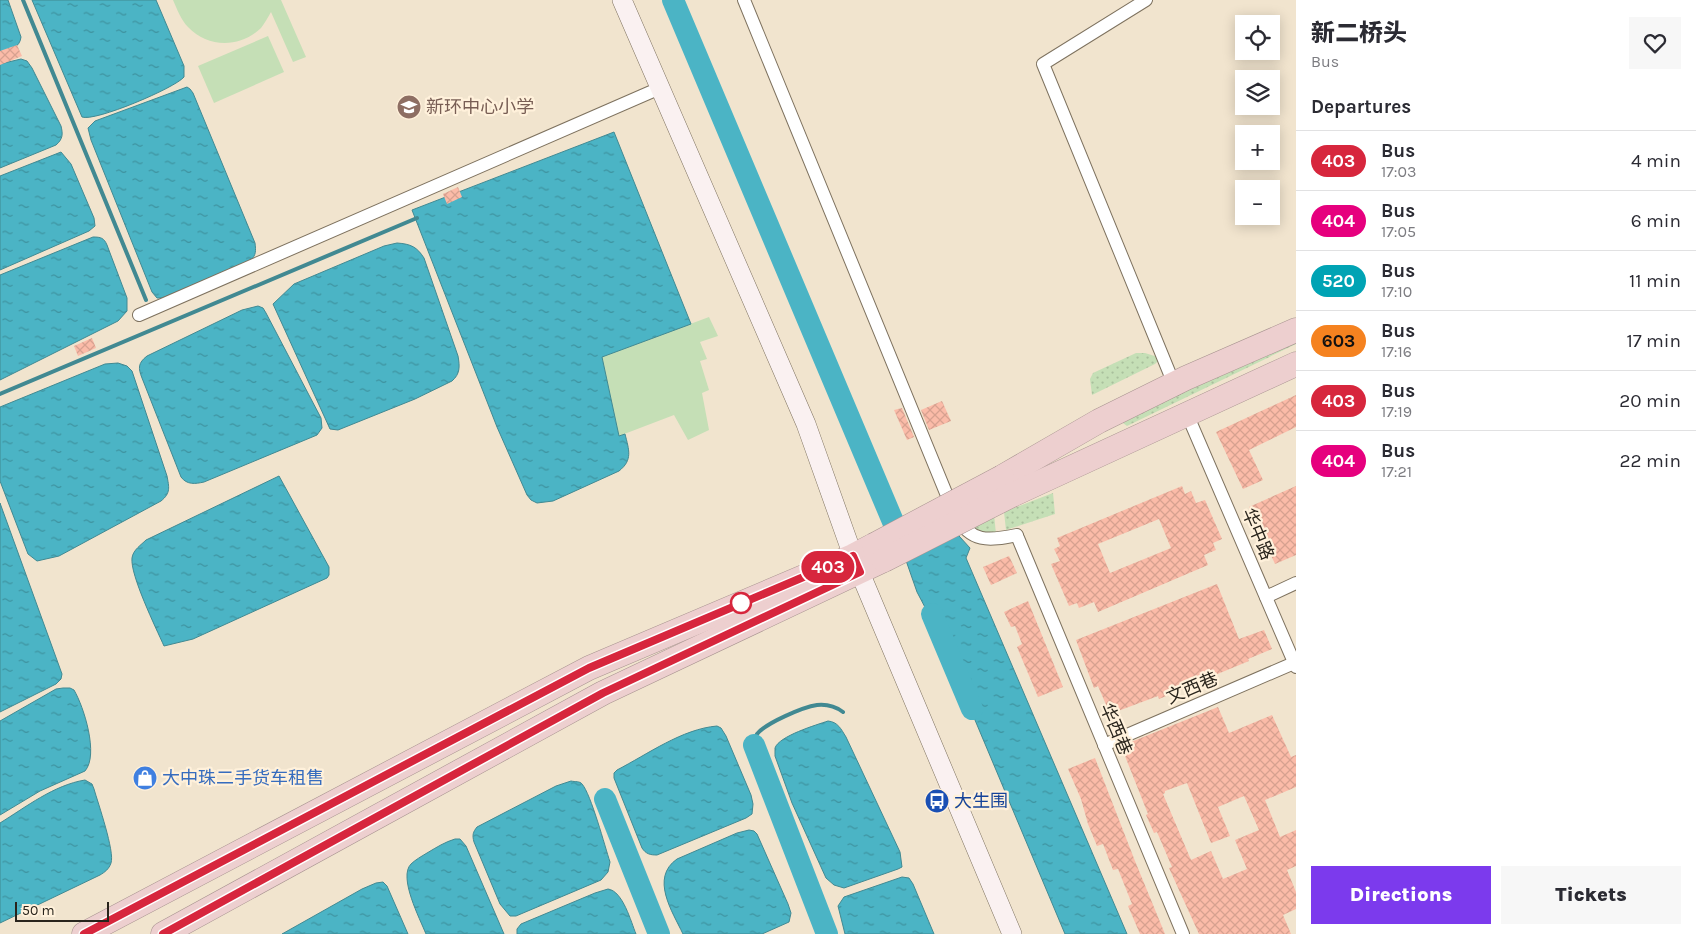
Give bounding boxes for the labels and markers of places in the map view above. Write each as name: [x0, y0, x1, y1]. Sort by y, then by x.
school or university icon: 新环中心小学: [396, 94, 422, 120]
place label: 新环中心小学: [426, 96, 534, 118]
unlabelled marker: [730, 592, 752, 614]
shop icon: 大中珠二手货车租售: [132, 765, 158, 791]
place label: 大中珠二手货车租售: [162, 767, 324, 789]
bus stop icon: 大生围: [924, 788, 950, 814]
place label: 大生围: [954, 790, 1008, 812]

